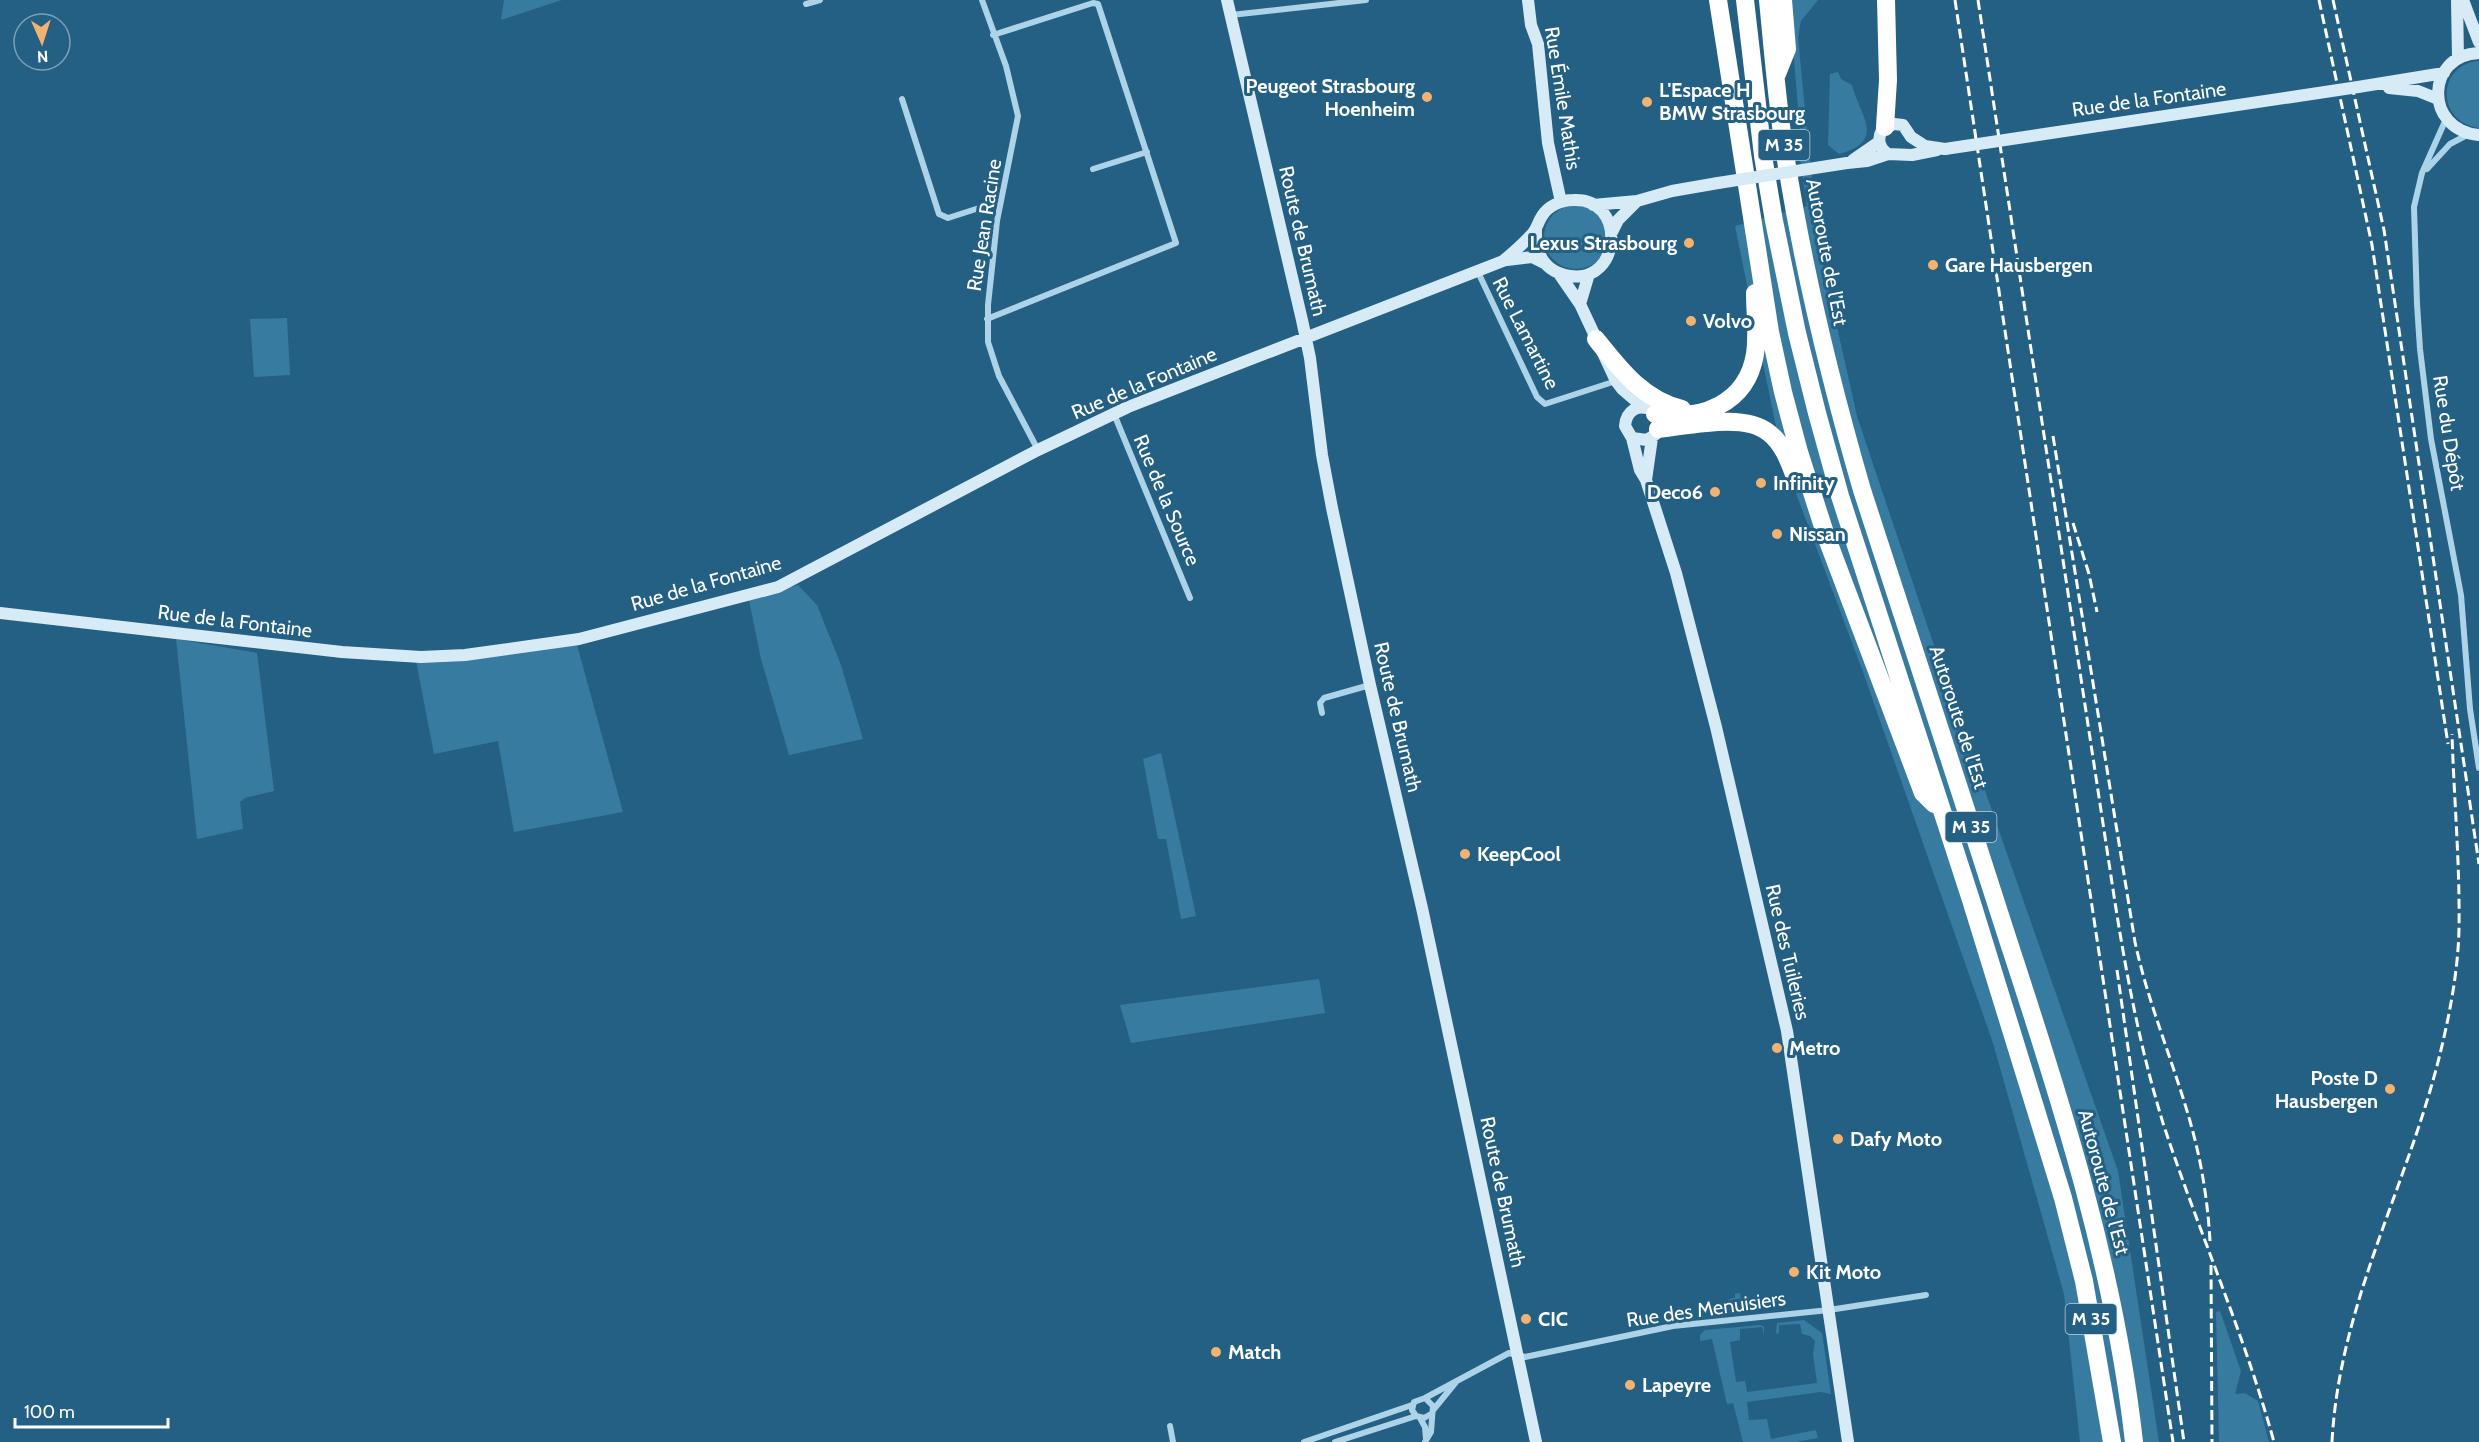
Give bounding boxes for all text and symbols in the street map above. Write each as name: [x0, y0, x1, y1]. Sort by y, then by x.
north arrow: [12, 12, 72, 72]
street label: Rue Émile Mathis: [1540, 25, 1586, 171]
text: N: [37, 47, 49, 66]
place label: Peugeot Strasbourg Hoenheim: [1246, 74, 1415, 121]
street label: Rue de la Fontaine: [2070, 76, 2228, 122]
place label: L'Espace H BMW Strasbourg: [1659, 78, 1805, 125]
marker: Peugeot Strasbourg Hoenheim: [1420, 90, 1434, 104]
marker: L'Espace H BMW Strasbourg: [1640, 95, 1654, 109]
road number: M 35: [1758, 130, 1810, 160]
street label: Rue Jean Racine: [962, 157, 1006, 293]
street label: Route de Brumath: [1274, 163, 1332, 319]
street label: Autoroute de l’Est: [1801, 176, 1853, 328]
place label: Lexus Strasbourg: [1530, 231, 1677, 255]
marker: Lexus Strasbourg: [1682, 236, 1696, 250]
place label: Gare Hausbergen: [1945, 253, 2093, 277]
marker: Gare Hausbergen: [1926, 258, 1940, 272]
street label: Rue Lamartine: [1487, 273, 1565, 393]
place label: Volvo: [1703, 309, 1752, 333]
marker: Volvo: [1684, 314, 1698, 328]
street label: Rue de la Fontaine: [1068, 342, 1220, 424]
street label: Rue du Dépôt: [2428, 374, 2470, 493]
street label: Rue de la Source: [1129, 431, 1205, 569]
place label: Infinity: [1773, 471, 1835, 495]
marker: Infinity: [1754, 476, 1768, 490]
place label: Deco6: [1647, 480, 1703, 504]
marker: Deco6: [1708, 485, 1722, 499]
place label: Nissan: [1789, 522, 1846, 546]
marker: Nissan: [1770, 527, 1784, 541]
street label: Rue de la Fontaine: [628, 550, 784, 616]
street label: Rue de la Fontaine: [156, 600, 314, 642]
street label: Route de Brumath: [1369, 639, 1427, 795]
street label: Autoroute de l’Est: [1925, 642, 1994, 792]
road number: M 35: [1946, 812, 1996, 842]
place label: KeepCool: [1477, 842, 1561, 866]
marker: KeepCool: [1458, 847, 1472, 861]
street label: Rue des Tuileries: [1761, 882, 1815, 1022]
place label: Metro: [1789, 1036, 1840, 1060]
marker: Metro: [1770, 1041, 1784, 1055]
place label: Poste D Hausbergen: [2275, 1066, 2378, 1113]
marker: Poste D Hausbergen: [2383, 1082, 2397, 1096]
street label: Autoroute de l’Est: [2073, 1107, 2135, 1257]
street label: Route de Brumath: [1475, 1114, 1531, 1270]
place label: Dafy Moto: [1850, 1127, 1942, 1151]
marker: Dafy Moto: [1831, 1132, 1845, 1146]
place label: Kit Moto: [1806, 1260, 1881, 1284]
marker: Kit Moto: [1787, 1265, 1801, 1279]
street label: Rue des Menuisiers: [1625, 1286, 1787, 1332]
road number: M 35: [2066, 1304, 2116, 1334]
place label: CIC: [1538, 1307, 1568, 1331]
marker: CIC: [1519, 1312, 1533, 1326]
place label: Match: [1228, 1340, 1281, 1364]
marker: Match: [1209, 1345, 1223, 1359]
place label: Lapeyre: [1642, 1373, 1711, 1397]
marker: Lapeyre: [1623, 1378, 1637, 1392]
scale bar: [15, 1391, 168, 1429]
text: 100 m: [24, 1401, 75, 1423]

